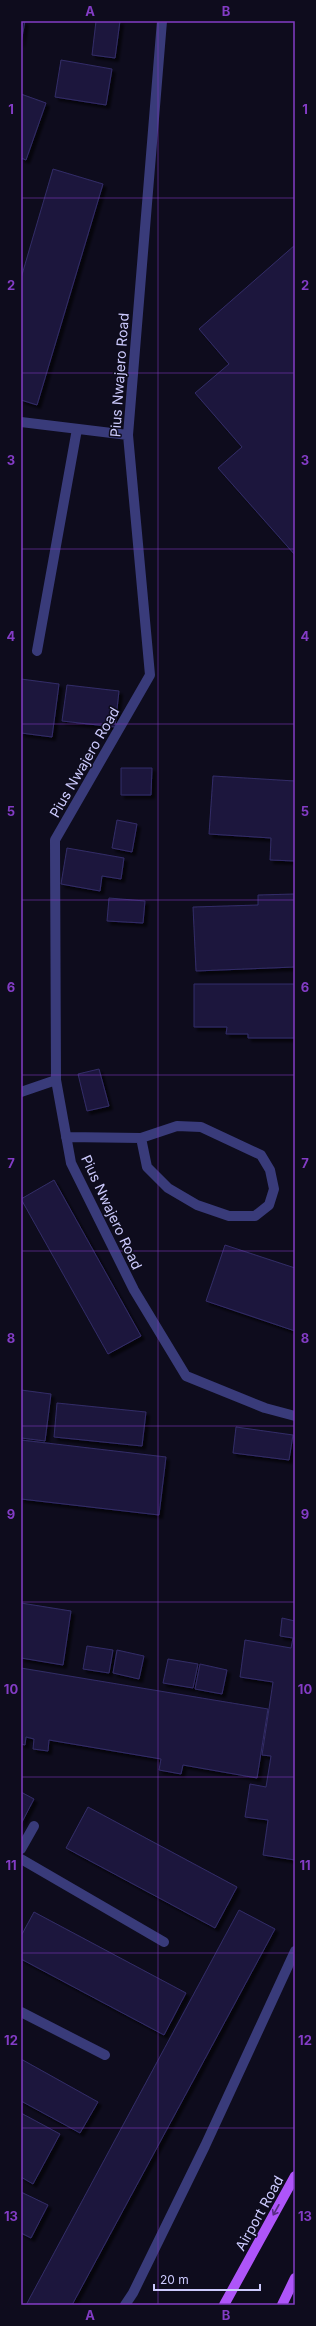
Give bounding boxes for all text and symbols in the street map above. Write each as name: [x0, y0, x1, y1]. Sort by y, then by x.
text: A: [85, 3, 95, 19]
text: B: [222, 3, 231, 19]
text: 1: [8, 101, 14, 117]
text: 1: [302, 101, 308, 117]
text: 2: [7, 277, 15, 293]
text: 2: [301, 277, 309, 293]
street label: Pius Nwajero Road: [106, 312, 132, 438]
text: 3: [7, 452, 15, 468]
text: 3: [301, 452, 309, 468]
text: 4: [7, 628, 16, 644]
text: 4: [301, 628, 310, 644]
street label: Pius Nwajero Road: [46, 704, 122, 820]
text: 5: [7, 803, 15, 819]
text: 5: [301, 803, 309, 819]
text: 6: [7, 979, 15, 995]
text: 6: [301, 979, 309, 995]
street label: Pius Nwajero Road: [78, 1152, 146, 1272]
text: 7: [7, 1155, 15, 1171]
text: 7: [301, 1155, 309, 1171]
text: 8: [7, 1330, 15, 1346]
text: 8: [301, 1330, 309, 1346]
text: 9: [7, 1506, 15, 1522]
text: 9: [301, 1506, 309, 1522]
text: 10: [4, 1681, 18, 1697]
text: 10: [298, 1681, 312, 1697]
text: 11: [5, 1857, 17, 1873]
text: 11: [299, 1857, 311, 1873]
text: 12: [4, 2032, 18, 2048]
text: 12: [298, 2032, 312, 2048]
street label: Airport Road: [231, 2172, 287, 2254]
one-way arrow: [272, 2204, 280, 2216]
text: 13: [4, 2208, 18, 2224]
text: 13: [298, 2208, 312, 2224]
scale bar: [154, 2266, 260, 2292]
text: 20 m: [160, 2272, 189, 2287]
text: A: [85, 2307, 95, 2323]
text: B: [222, 2307, 231, 2323]

